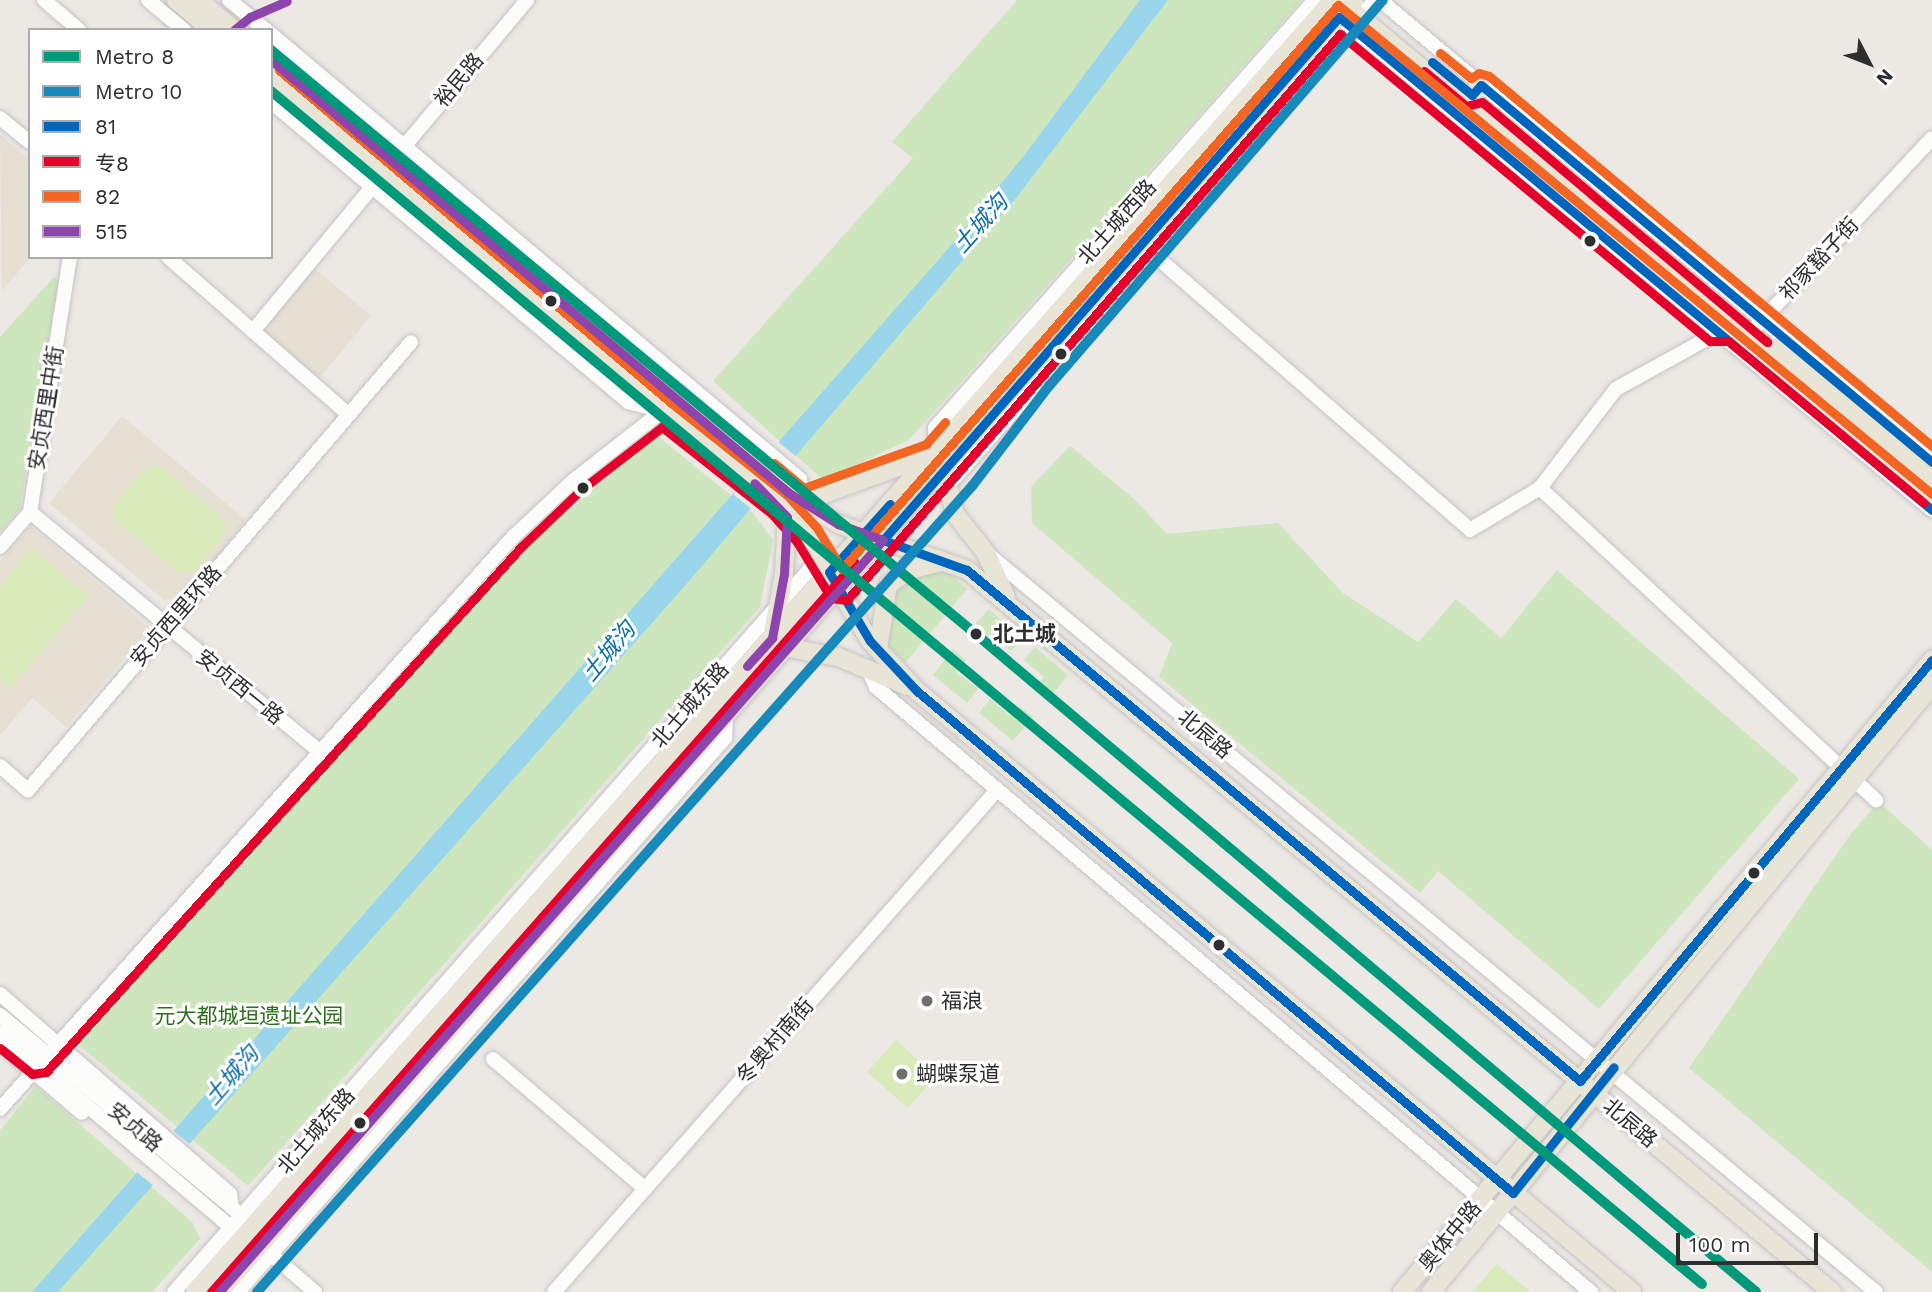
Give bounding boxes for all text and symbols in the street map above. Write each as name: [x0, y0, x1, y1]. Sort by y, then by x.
legend: [28, 28, 273, 259]
north arrow: [1834, 28, 1904, 98]
text: Metro 8: [95, 44, 174, 69]
street label: 裕民路: [429, 48, 489, 112]
text: N: [1872, 64, 1898, 90]
text: Metro 10: [95, 79, 182, 104]
text: 81: [95, 114, 116, 139]
text: 专8: [95, 151, 129, 176]
street label: 北土城西路: [1073, 175, 1161, 269]
text: 82: [95, 184, 120, 209]
water label: 土城沟: [948, 189, 1014, 259]
street label: 祁家豁子街: [1774, 212, 1864, 306]
text: 515: [95, 219, 128, 244]
unlabelled marker: [1583, 234, 1597, 248]
unlabelled marker: [544, 294, 558, 308]
street label: 安贞西里中街: [24, 344, 68, 472]
unlabelled marker: [1054, 347, 1068, 361]
unlabelled marker: [576, 481, 590, 495]
street label: 安贞西里环路: [125, 560, 227, 672]
water label: 土城沟: [576, 617, 642, 687]
place label: 北土城: [993, 621, 1056, 647]
marker: 北土城: [965, 623, 987, 645]
street label: 安贞西一路: [191, 644, 289, 730]
street label: 北土城东路: [646, 657, 734, 753]
street label: 北辰路: [1173, 704, 1237, 764]
unlabelled marker: [1747, 866, 1761, 880]
unlabelled marker: [1212, 938, 1226, 952]
place label: 福浪: [941, 988, 983, 1014]
street label: 冬奥村南街: [731, 993, 819, 1089]
marker: 福浪: [919, 993, 935, 1009]
park label: 元大都城垣遗址公园: [155, 1003, 343, 1029]
water label: 土城沟: [199, 1041, 265, 1111]
place label: 蝴蝶泵道: [916, 1061, 1000, 1087]
marker: 蝴蝶泵道: [894, 1066, 910, 1082]
street label: 北土城东路: [272, 1083, 360, 1179]
street label: 北辰路: [1598, 1093, 1662, 1153]
street label: 安贞路: [103, 1097, 167, 1157]
unlabelled marker: [353, 1116, 367, 1130]
street label: 奥体中路: [1413, 1196, 1487, 1276]
scale bar: [1680, 1218, 1822, 1262]
text: 100 m: [1689, 1232, 1751, 1257]

